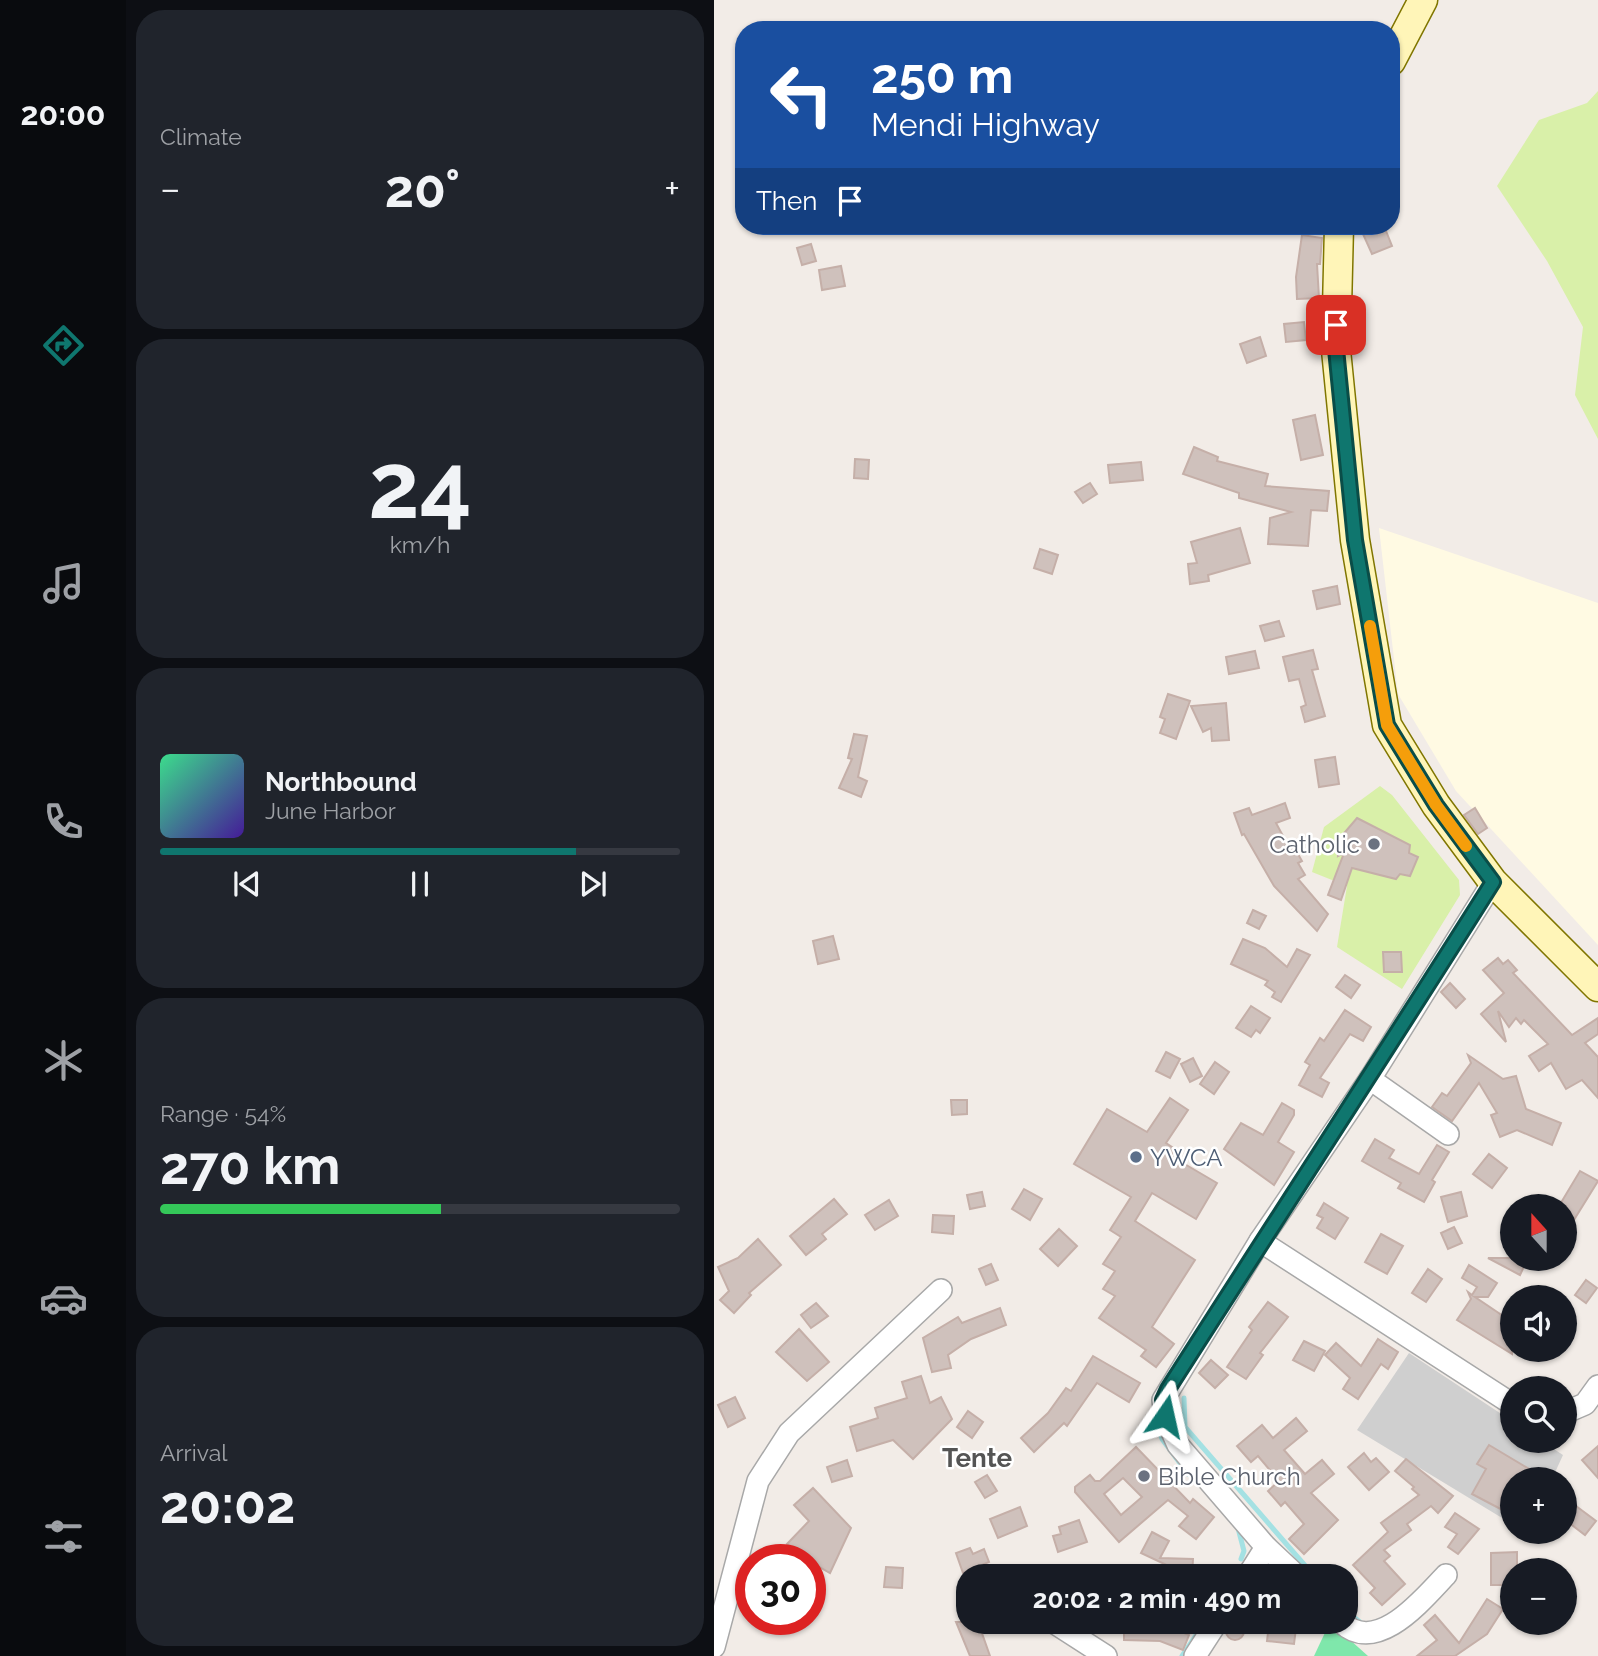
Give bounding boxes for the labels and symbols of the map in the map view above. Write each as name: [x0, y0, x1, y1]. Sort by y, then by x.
pin: [1306, 295, 1366, 355]
place label: Catholic: [1269, 830, 1360, 859]
marker: Catholic: [1366, 836, 1382, 852]
place label: YWCA: [1150, 1143, 1223, 1172]
marker: YWCA: [1128, 1149, 1144, 1165]
north arrow: [1500, 1194, 1577, 1270]
position arrow: [1128, 1379, 1202, 1453]
district label: Tente: [942, 1443, 1012, 1473]
place label: Bible Church: [1158, 1462, 1301, 1491]
marker: Bible Church: [1136, 1468, 1152, 1484]
speed limit sign: 30: [735, 1544, 826, 1635]

